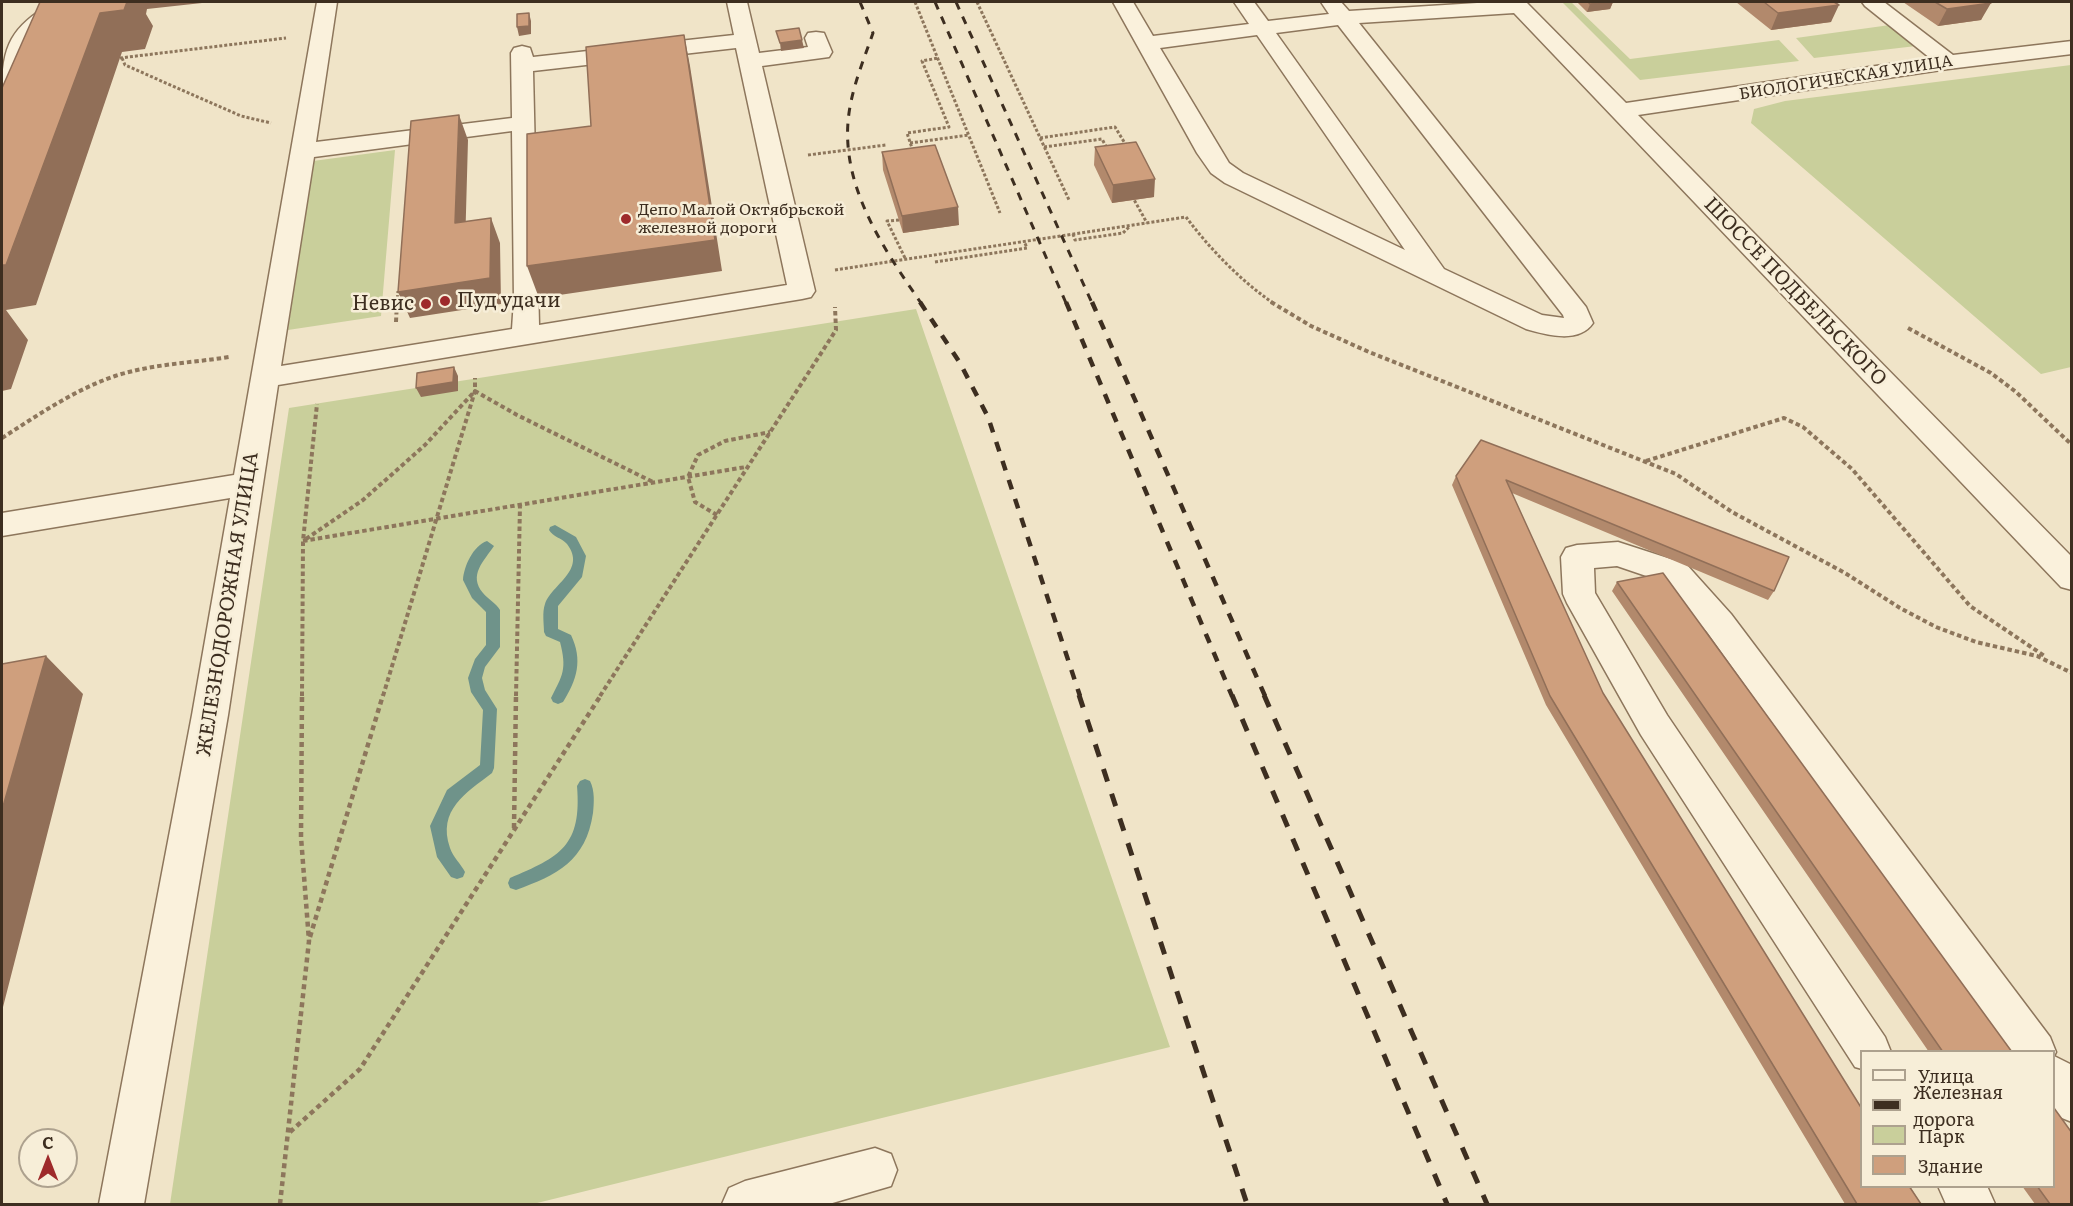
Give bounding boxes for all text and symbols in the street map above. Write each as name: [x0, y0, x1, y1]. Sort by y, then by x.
street label: БИОЛОГИЧЕСКАЯ УЛИЦА: [1738, 52, 1954, 104]
street label: ШОССЕ ПОДБЕЛЬСКОГО: [1699, 193, 1891, 391]
place label: Депо Малой Октябрьской железной дороги: [638, 200, 844, 238]
marker: Депо Малой Октябрьской железной дороги: [619, 212, 633, 226]
place label: Пуд удачи: [457, 289, 561, 313]
place label: Невис: [352, 292, 414, 316]
marker: Пуд удачи: [438, 294, 452, 308]
marker: Невис: [419, 297, 433, 311]
street label: ЖЕЛЕЗНОДОРОЖНАЯ УЛИЦА: [192, 450, 264, 758]
legend: [1860, 1050, 2055, 1188]
text: Улица: [1918, 1062, 1974, 1089]
text: Железная дорога: [1913, 1078, 2003, 1132]
text: Парк: [1918, 1122, 1965, 1149]
north arrow: [18, 1128, 78, 1188]
text: С: [42, 1130, 54, 1154]
text: Здание: [1918, 1152, 1983, 1179]

